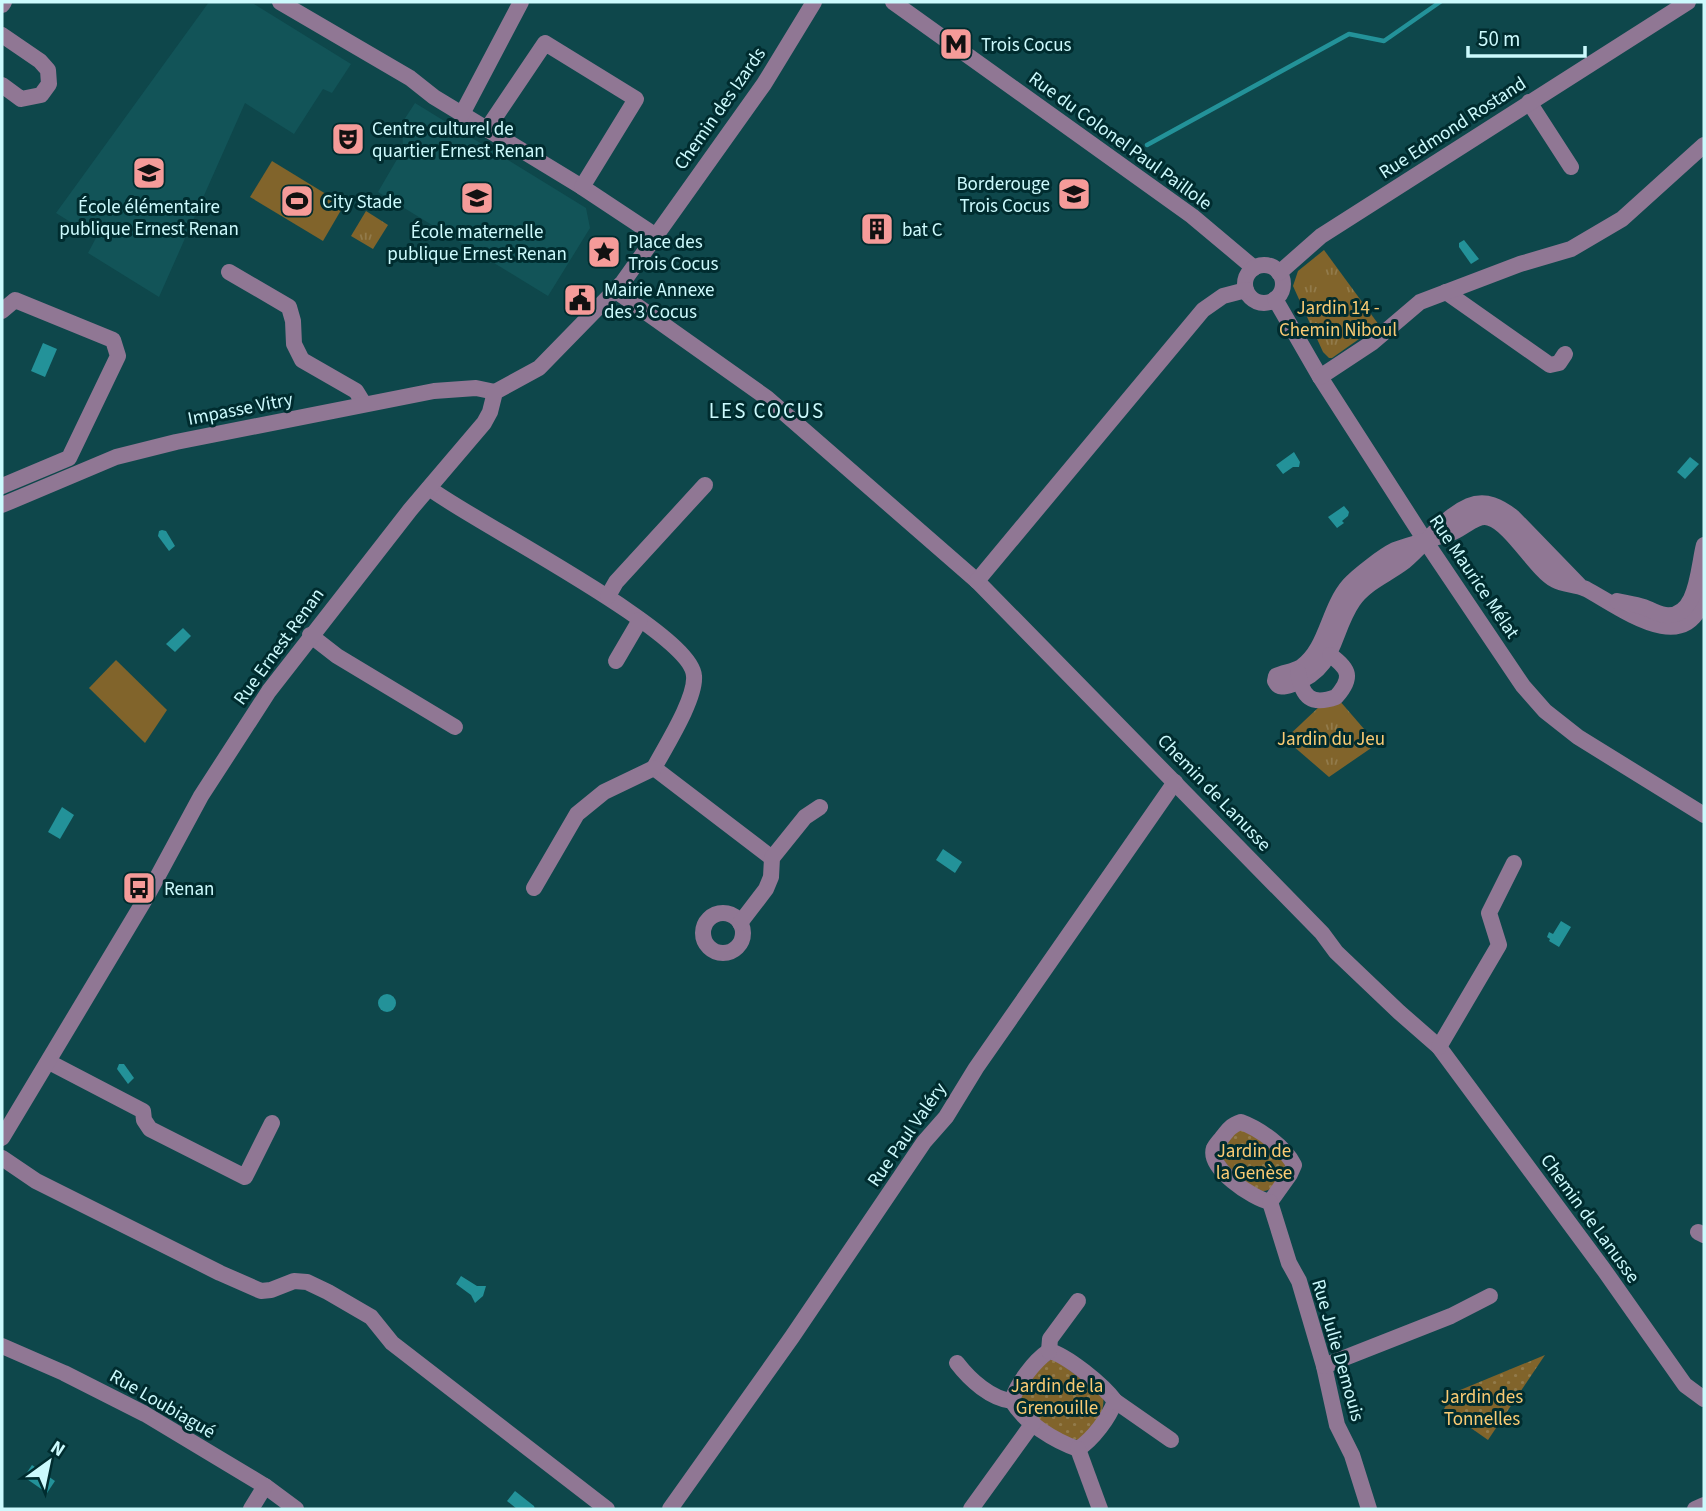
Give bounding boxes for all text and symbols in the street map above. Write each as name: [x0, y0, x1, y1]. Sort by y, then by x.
scale bar: [1468, 14, 1585, 58]
text: 50 m: [1478, 24, 1520, 54]
metro station icon: Trois Cocus: [937, 25, 975, 63]
place label: Trois Cocus: [981, 32, 1072, 59]
street label: Chemin des Izards: [668, 42, 773, 176]
street label: Rue du Colonel Paul Paillole: [1023, 65, 1217, 217]
street label: Rue Edmond Rostand: [1374, 70, 1532, 186]
place label: Centre culturel de quartier Ernest Renan: [372, 116, 545, 165]
theatre icon: Centre culturel de quartier Ernest Renan: [329, 120, 367, 158]
school or university icon: École élémentaire publique Ernest Renan: [130, 154, 168, 192]
place label: Borderouge Trois Cocus: [956, 171, 1050, 220]
school or university icon: Borderouge Trois Cocus: [1055, 175, 1093, 213]
school or university icon: École maternelle publique Ernest Renan: [458, 179, 496, 217]
sports icon: City Stade: [278, 182, 316, 220]
place label: City Stade: [322, 189, 402, 216]
place label: École élémentaire publique Ernest Renan: [59, 194, 239, 243]
building icon: bat C: [858, 210, 896, 248]
place label: bat C: [902, 217, 943, 244]
place label: École maternelle publique Ernest Renan: [387, 219, 567, 268]
place label: Place des Trois Cocus: [628, 229, 719, 278]
place icon: Place des Trois Cocus: [585, 233, 623, 271]
place label: Mairie Annexe des 3 Cocus: [604, 277, 715, 326]
public building icon: Mairie Annexe des 3 Cocus: [561, 281, 599, 319]
park label: Jardin 14 - Chemin Niboul: [1279, 295, 1397, 344]
street label: Impasse Vitry: [185, 386, 295, 433]
district label: LES COCUS: [709, 396, 825, 426]
street label: Rue Maurice Mélat: [1422, 509, 1526, 645]
street label: Rue Ernest Renan: [227, 583, 331, 711]
park label: Jardin du Jeu: [1277, 726, 1385, 753]
street label: Chemin de Lanusse: [1151, 728, 1277, 858]
bus stop icon: Renan: [120, 869, 158, 907]
place label: Renan: [164, 876, 214, 903]
street label: Rue Paul Valéry: [861, 1077, 953, 1193]
park label: Jardin de la Genèse: [1216, 1138, 1292, 1187]
street label: Chemin de Lanusse: [1534, 1149, 1646, 1289]
street label: Rue Julie Demouis: [1304, 1276, 1371, 1425]
street label: Rue Loubiagué: [104, 1363, 220, 1446]
park label: Jardin de la Grenouille: [1011, 1373, 1103, 1422]
park label: Jardin des Tonnelles: [1441, 1384, 1523, 1433]
north arrow: [14, 1427, 84, 1497]
text: N: [45, 1434, 70, 1464]

